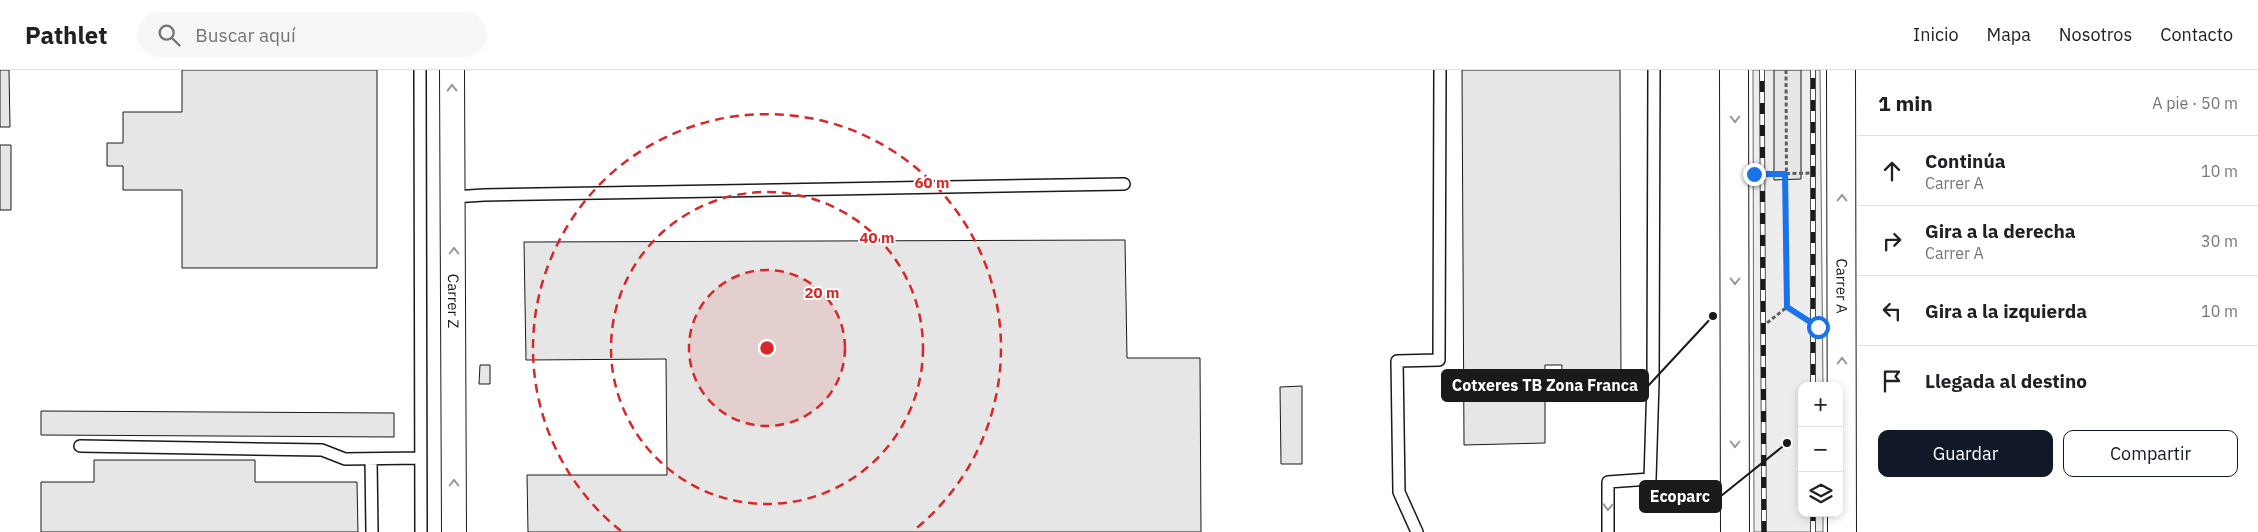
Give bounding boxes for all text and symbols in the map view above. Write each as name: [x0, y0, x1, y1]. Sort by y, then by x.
search box: [137, 12, 487, 57]
text: Pathlet: [25, 19, 107, 51]
icon: search: [155, 21, 183, 49]
text: Buscar aquí: [195, 23, 296, 47]
text: Inicio: [1913, 23, 1959, 46]
text: Mapa: [1987, 23, 2031, 46]
text: Nosotros: [2059, 23, 2132, 46]
text: Contacto: [2160, 23, 2233, 46]
one-way arrow: [447, 84, 457, 92]
text: 1 min: [1878, 89, 1933, 117]
text: A pie · 50 m: [2152, 93, 2238, 113]
one-way arrow: [1729, 115, 1740, 123]
text: Continúa: [1925, 149, 2006, 173]
icon: ahead: [1878, 157, 1906, 185]
text: 10 m: [2201, 161, 2238, 181]
route end: [1743, 163, 1766, 186]
text: 60 m: [915, 173, 949, 192]
text: Carrer A: [1925, 173, 1984, 193]
one-way arrow: [1837, 194, 1847, 202]
text: Gira a la derecha: [1925, 219, 2076, 243]
icon: right: [1878, 227, 1906, 255]
text: 40 m: [860, 228, 894, 247]
text: 30 m: [2201, 231, 2238, 251]
text: Carrer A: [1925, 243, 1984, 263]
one-way arrow: [449, 247, 459, 254]
street label: Carrer A: [1832, 258, 1852, 314]
street label: Carrer Z: [444, 274, 463, 328]
one-way arrow: [1730, 278, 1740, 285]
text: 20 m: [805, 283, 839, 302]
icon: left: [1878, 297, 1906, 325]
text: Gira a la izquierda: [1925, 299, 2087, 323]
text: 10 m: [2201, 301, 2238, 321]
route start: [1807, 316, 1830, 339]
centre of rings: [758, 339, 776, 357]
one-way arrow: [1837, 357, 1847, 364]
icon: arrive: [1878, 367, 1906, 395]
text: Llegada al destino: [1925, 369, 2087, 393]
callout: Cotxeres TB Zona Franca: [1442, 370, 1648, 401]
text: Cotxeres TB Zona Franca: [1452, 375, 1638, 395]
map controls: [1798, 382, 1843, 517]
button: +: [1798, 382, 1843, 427]
button: −: [1798, 427, 1843, 472]
button: Guardar: [1878, 430, 2053, 477]
button: Compartir: [2063, 430, 2238, 477]
one-way arrow: [1730, 440, 1740, 448]
button: layers: [1798, 472, 1843, 517]
one-way arrow: [449, 479, 459, 487]
callout: Ecoparc: [1640, 481, 1721, 512]
text: Ecoparc: [1650, 486, 1710, 506]
one-way arrow: [1603, 504, 1613, 511]

